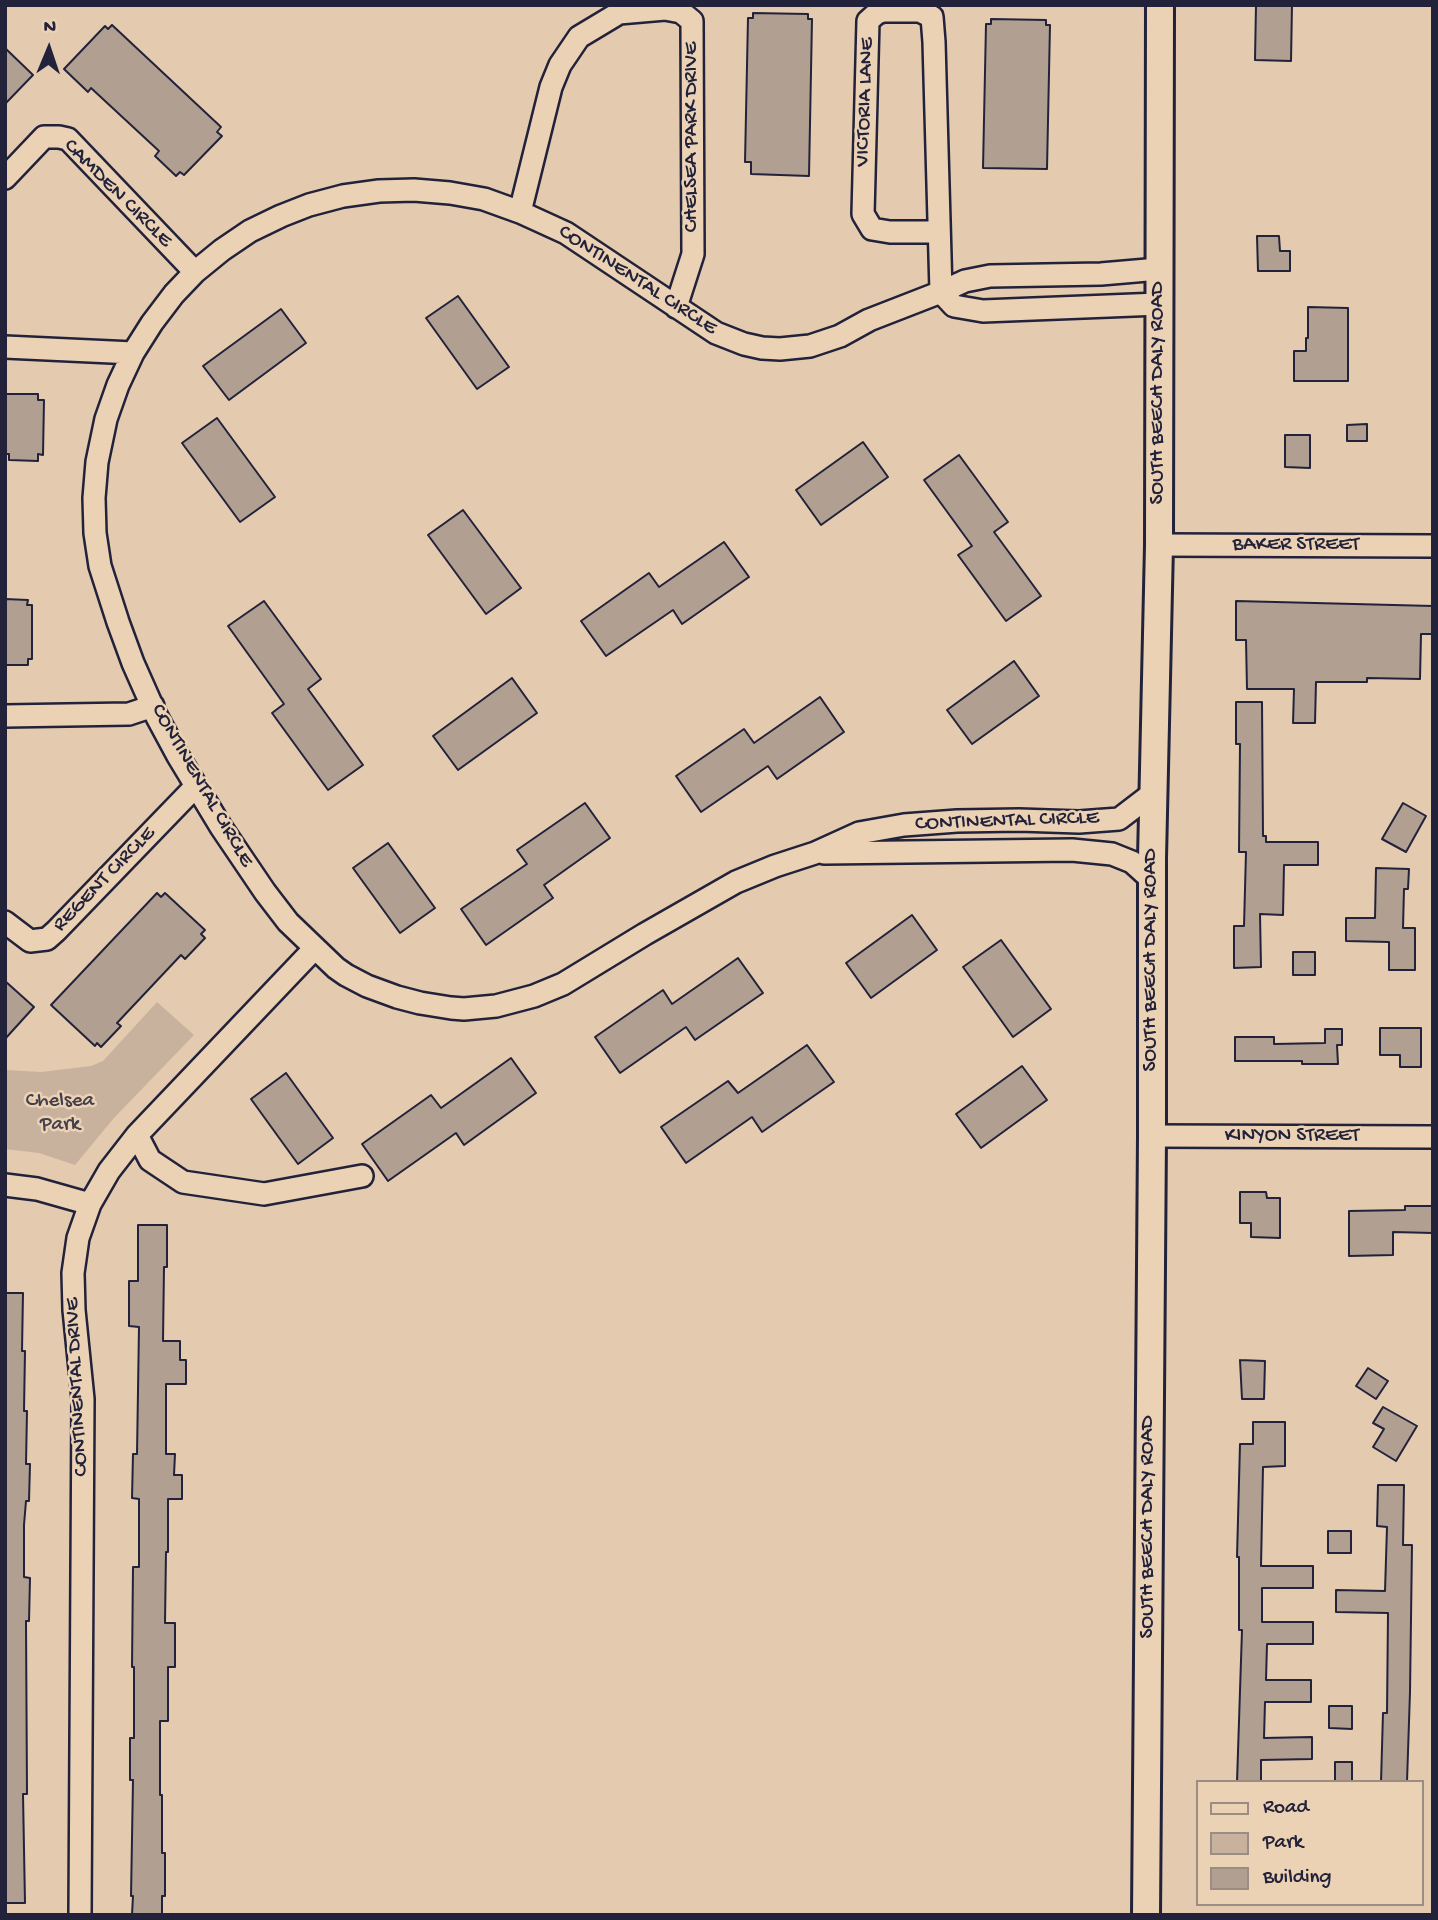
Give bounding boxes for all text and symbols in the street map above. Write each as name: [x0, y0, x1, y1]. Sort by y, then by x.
north arrow: [14, 14, 84, 84]
text: N: [43, 16, 56, 39]
street label: VICTORIA LANE: [851, 37, 881, 167]
street label: CHELSEA PARK DRIVE: [680, 42, 706, 232]
street label: CAMDEN CIRCLE: [57, 134, 177, 254]
street label: CONTINENTAL CIRCLE: [553, 220, 721, 342]
street label: SOUTH BEECH DALY ROAD: [1146, 282, 1172, 504]
street label: BAKER STREET: [1233, 533, 1359, 559]
street label: CONTINENTAL CIRCLE: [144, 700, 258, 872]
street label: CONTINENTAL CIRCLE: [915, 806, 1099, 838]
street label: REGENT CIRCLE: [48, 822, 162, 938]
street label: SOUTH BEECH DALY ROAD: [1139, 849, 1165, 1071]
park label: Chelsea Park: [26, 1089, 94, 1139]
street label: KINYON STREET: [1225, 1124, 1359, 1150]
street label: CONTINENTAL DRIVE: [61, 1297, 95, 1477]
street label: SOUTH BEECH DALY ROAD: [1136, 1416, 1162, 1638]
legend: [1196, 1780, 1424, 1906]
text: Road: [1263, 1796, 1309, 1821]
text: Park: [1263, 1831, 1303, 1856]
text: Building: [1263, 1866, 1332, 1891]

